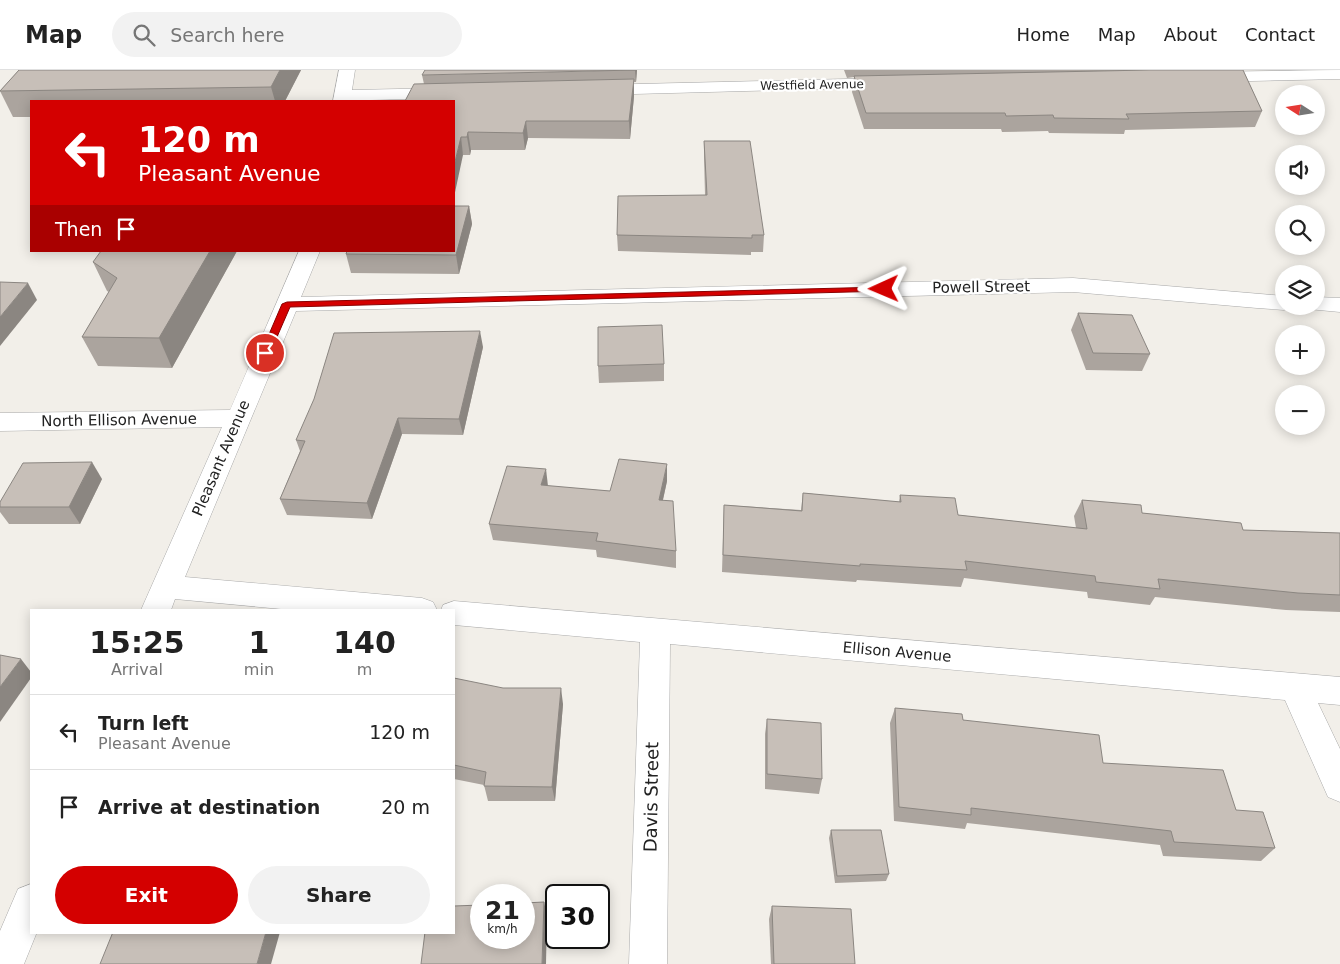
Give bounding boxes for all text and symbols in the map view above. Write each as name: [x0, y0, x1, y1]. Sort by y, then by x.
search box: [112, 12, 462, 57]
text: Map: [25, 21, 82, 49]
icon: search: [130, 21, 158, 49]
text: Search here: [170, 24, 284, 46]
text: Home: [1017, 24, 1070, 45]
text: Map: [1098, 24, 1136, 45]
text: About: [1164, 24, 1217, 45]
text: Contact: [1245, 24, 1315, 45]
street label: Westfield Avenue: [760, 77, 864, 93]
north arrow: [1275, 85, 1325, 135]
map controls: [1275, 85, 1325, 435]
icon: left: [55, 120, 120, 185]
text: 120 m: [138, 120, 260, 160]
button: sound: [1275, 145, 1325, 195]
text: Pleasant Avenue: [138, 161, 321, 186]
button: search: [1275, 205, 1325, 255]
icon: arrive: [112, 215, 140, 243]
text: Then: [55, 218, 102, 240]
position arrow: [857, 262, 909, 314]
button: layers: [1275, 265, 1325, 315]
street label: Powell Street: [932, 277, 1030, 297]
button: +: [1275, 325, 1325, 375]
pin: [244, 332, 286, 374]
icon: arrive: [251, 339, 279, 367]
button: −: [1275, 385, 1325, 435]
street label: Pleasant Avenue: [188, 397, 254, 519]
street label: North Ellison Avenue: [41, 410, 197, 430]
text: 15:25: [89, 625, 185, 660]
text: 1: [248, 625, 269, 660]
text: 140: [333, 625, 396, 660]
street label: Ellison Avenue: [842, 638, 952, 666]
text: Arrival: [111, 660, 163, 679]
text: min: [244, 660, 274, 679]
text: m: [357, 660, 372, 679]
text: Turn left: [98, 712, 189, 734]
icon: left: [55, 718, 83, 746]
text: 120 m: [369, 721, 430, 743]
text: Pleasant Avenue: [98, 734, 231, 753]
street label: Davis Street: [640, 742, 662, 852]
icon: arrive: [55, 793, 83, 821]
text: Arrive at destination: [98, 796, 320, 818]
text: 20 m: [381, 796, 430, 818]
button: Exit: [55, 866, 238, 924]
button: Share: [248, 866, 430, 924]
speed limit sign: 30: [545, 884, 610, 949]
text: 21: [485, 896, 520, 925]
text: km/h: [487, 922, 518, 936]

